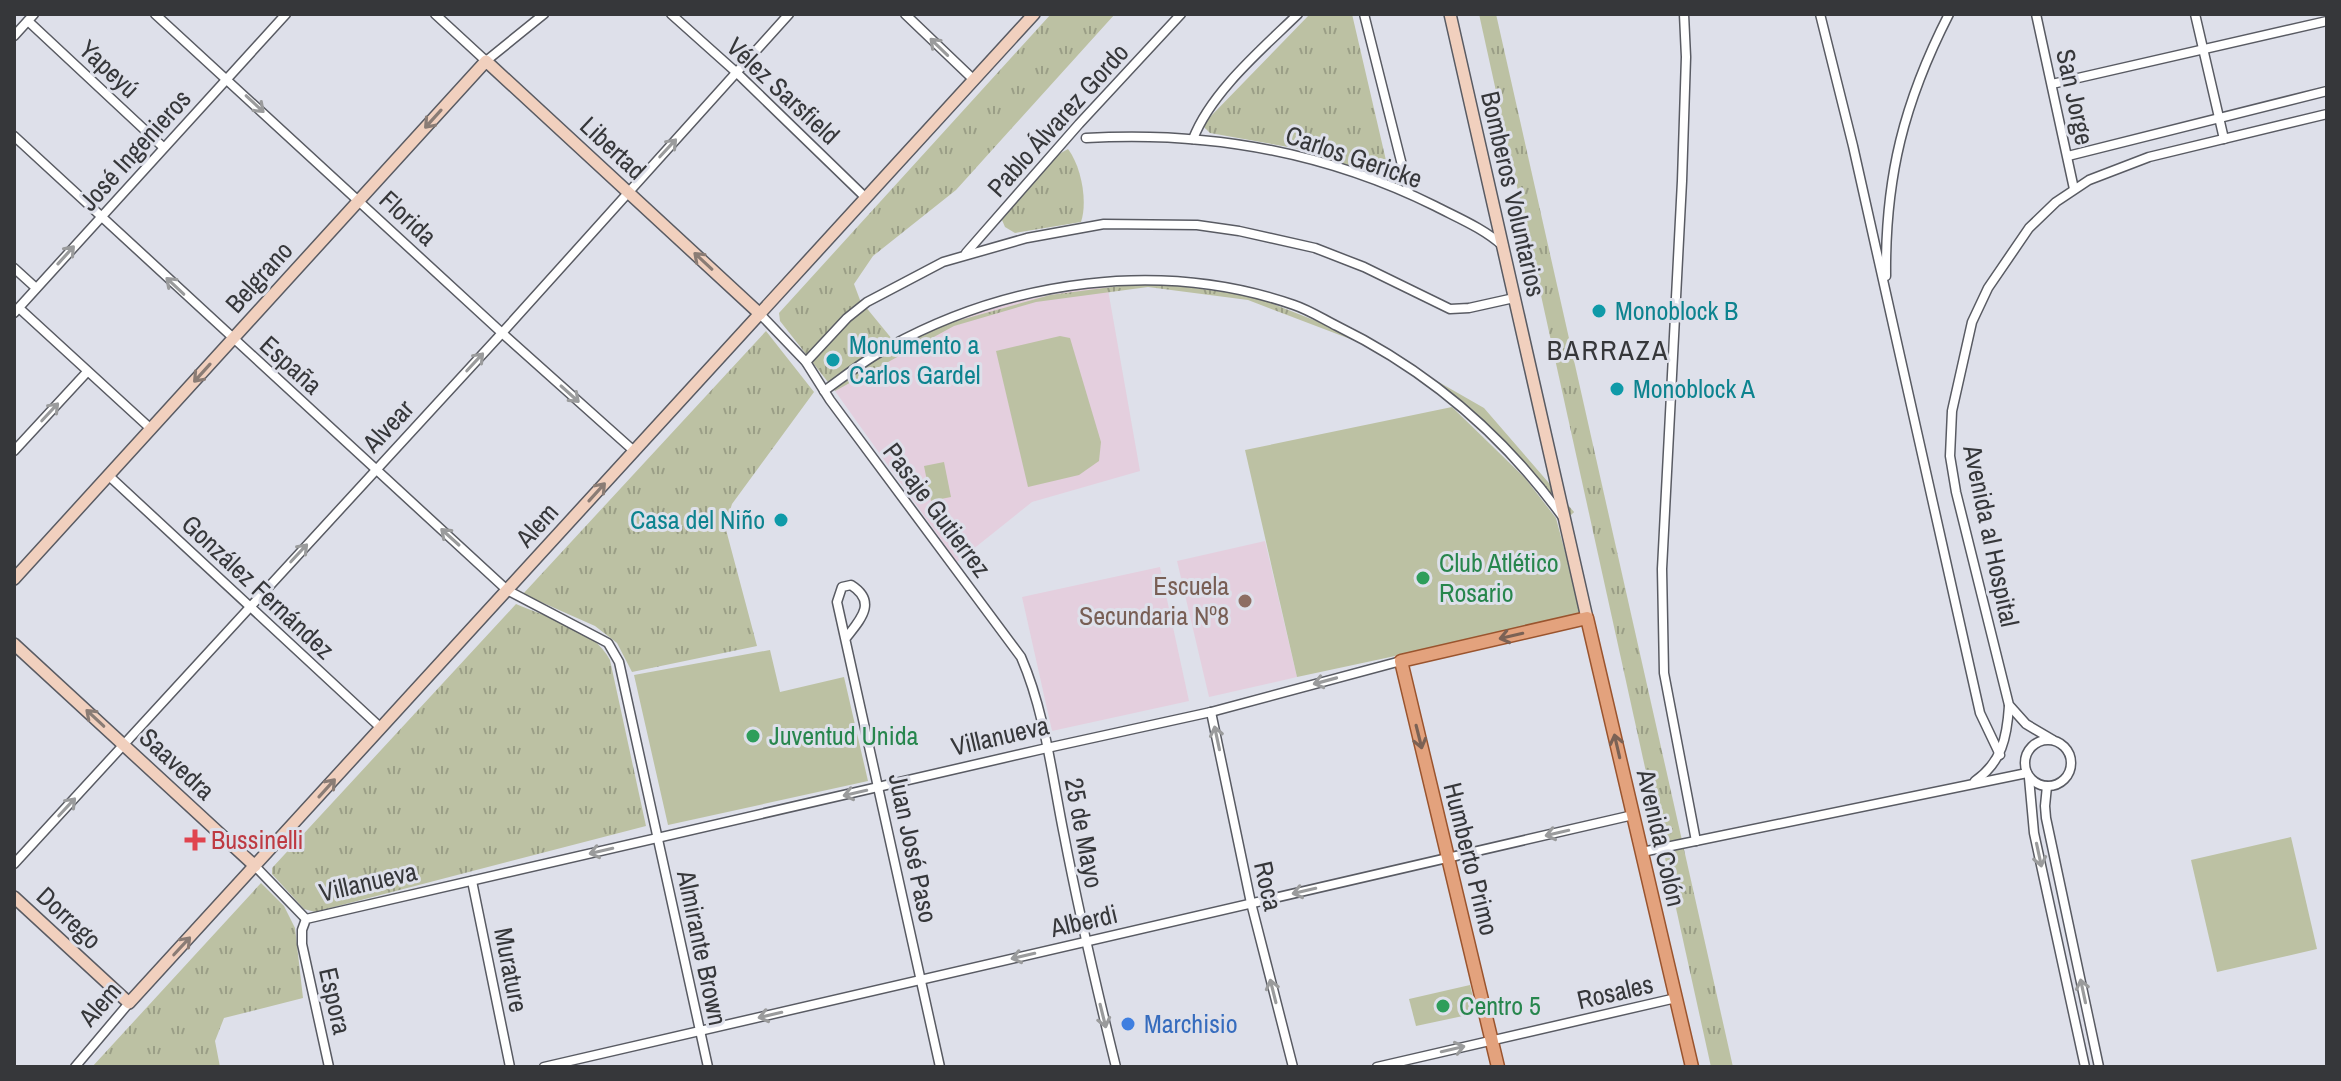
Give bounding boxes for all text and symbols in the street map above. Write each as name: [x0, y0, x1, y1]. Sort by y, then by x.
street label: Vélez Sarsfield: [719, 29, 847, 152]
street label: Yapeyú: [72, 32, 147, 106]
street label: Pablo Álvarez Gordo: [979, 35, 1136, 204]
one-way arrow: [930, 38, 949, 57]
street label: San Jorge: [2048, 46, 2103, 148]
street label: José Ingenieros: [71, 82, 198, 218]
street label: Bomberos Voluntarios: [1473, 88, 1554, 300]
one-way arrow: [244, 94, 264, 112]
one-way arrow: [425, 108, 443, 128]
street label: Libertad: [573, 108, 654, 187]
street label: Carlos Gericke: [1281, 117, 1427, 196]
one-way arrow: [659, 138, 677, 158]
street label: Florida: [372, 182, 445, 253]
street label: Belgrano: [217, 233, 300, 320]
one-way arrow: [57, 246, 75, 266]
one-way arrow: [693, 251, 713, 270]
one-way arrow: [165, 277, 185, 296]
place label: Monoblock B: [1615, 293, 1738, 328]
marker: Monoblock B: [1590, 302, 1608, 320]
street label: España: [253, 327, 330, 402]
place label: Monumento a Carlos Gardel: [849, 327, 981, 392]
district label: BARRAZA: [1547, 331, 1669, 369]
marker: Monumento a Carlos Gardel: [824, 351, 842, 369]
one-way arrow: [466, 352, 484, 372]
one-way arrow: [193, 362, 211, 382]
place label: Monoblock A: [1633, 371, 1756, 406]
marker: Monoblock A: [1608, 380, 1626, 398]
one-way arrow: [559, 384, 579, 402]
street label: Alvear: [354, 392, 421, 460]
one-way arrow: [41, 402, 59, 422]
street label: Pasaje Gutierrez: [875, 435, 1000, 584]
street label: Avenida al Hospital: [1955, 441, 2028, 630]
one-way arrow: [587, 483, 605, 503]
street label: Alem: [507, 495, 566, 555]
place label: Casa del Niño: [630, 502, 765, 537]
street label: González Fernández: [174, 507, 342, 667]
marker: Casa del Niño: [772, 511, 790, 529]
one-way arrow: [440, 528, 460, 547]
one-way arrow: [289, 543, 307, 563]
place label: Club Atlético Rosario: [1439, 545, 1559, 610]
place label: Escuela Secundaria Nº8: [1079, 568, 1229, 633]
marker: Club Atlético Rosario: [1414, 569, 1432, 587]
marker: Escuela Secundaria Nº8: [1236, 592, 1254, 610]
one-way arrow: [1499, 629, 1525, 644]
one-way arrow: [1313, 675, 1339, 690]
street label: Villanueva: [948, 707, 1052, 764]
one-way arrow: [85, 710, 105, 728]
place label: Juventud Unida: [769, 718, 918, 753]
street label: Saavedra: [132, 720, 223, 808]
one-way arrow: [1413, 723, 1428, 749]
one-way arrow: [1208, 725, 1223, 751]
marker: Juventud Unida: [744, 727, 762, 745]
one-way arrow: [1609, 733, 1624, 759]
street label: Avenida Colón: [1629, 765, 1694, 910]
street label: Juan José Paso: [881, 770, 946, 926]
street label: 25 de Mayo: [1057, 775, 1112, 891]
one-way arrow: [317, 778, 335, 798]
street label: Humberto Primo: [1436, 779, 1507, 939]
one-way arrow: [842, 786, 868, 801]
one-way arrow: [58, 797, 77, 817]
place label: Bussinelli: [211, 822, 303, 857]
one-way arrow: [1545, 826, 1570, 841]
marker: Bussinelli: [186, 831, 204, 849]
one-way arrow: [2032, 842, 2047, 868]
one-way arrow: [589, 844, 614, 859]
street label: Villanueva: [316, 853, 420, 910]
street label: Roca: [1246, 858, 1291, 914]
street label: Almirante Brown: [669, 866, 736, 1029]
street label: Dorrego: [29, 879, 109, 957]
one-way arrow: [1291, 884, 1317, 899]
street label: Alberdi: [1046, 896, 1121, 945]
street label: Murature: [486, 925, 537, 1015]
one-way arrow: [173, 936, 191, 956]
one-way arrow: [1011, 949, 1037, 964]
street label: Espora: [311, 964, 360, 1038]
street label: Rosales: [1573, 966, 1656, 1017]
street label: Alem: [70, 974, 129, 1034]
one-way arrow: [2075, 978, 2090, 1004]
one-way arrow: [1265, 979, 1280, 1005]
place label: Centro 5: [1459, 988, 1541, 1023]
marker: Centro 5: [1434, 997, 1452, 1015]
one-way arrow: [1097, 1002, 1112, 1028]
place label: Marchisio: [1144, 1006, 1238, 1041]
one-way arrow: [758, 1008, 783, 1023]
marker: Marchisio: [1119, 1015, 1137, 1033]
one-way arrow: [1439, 1041, 1465, 1056]

